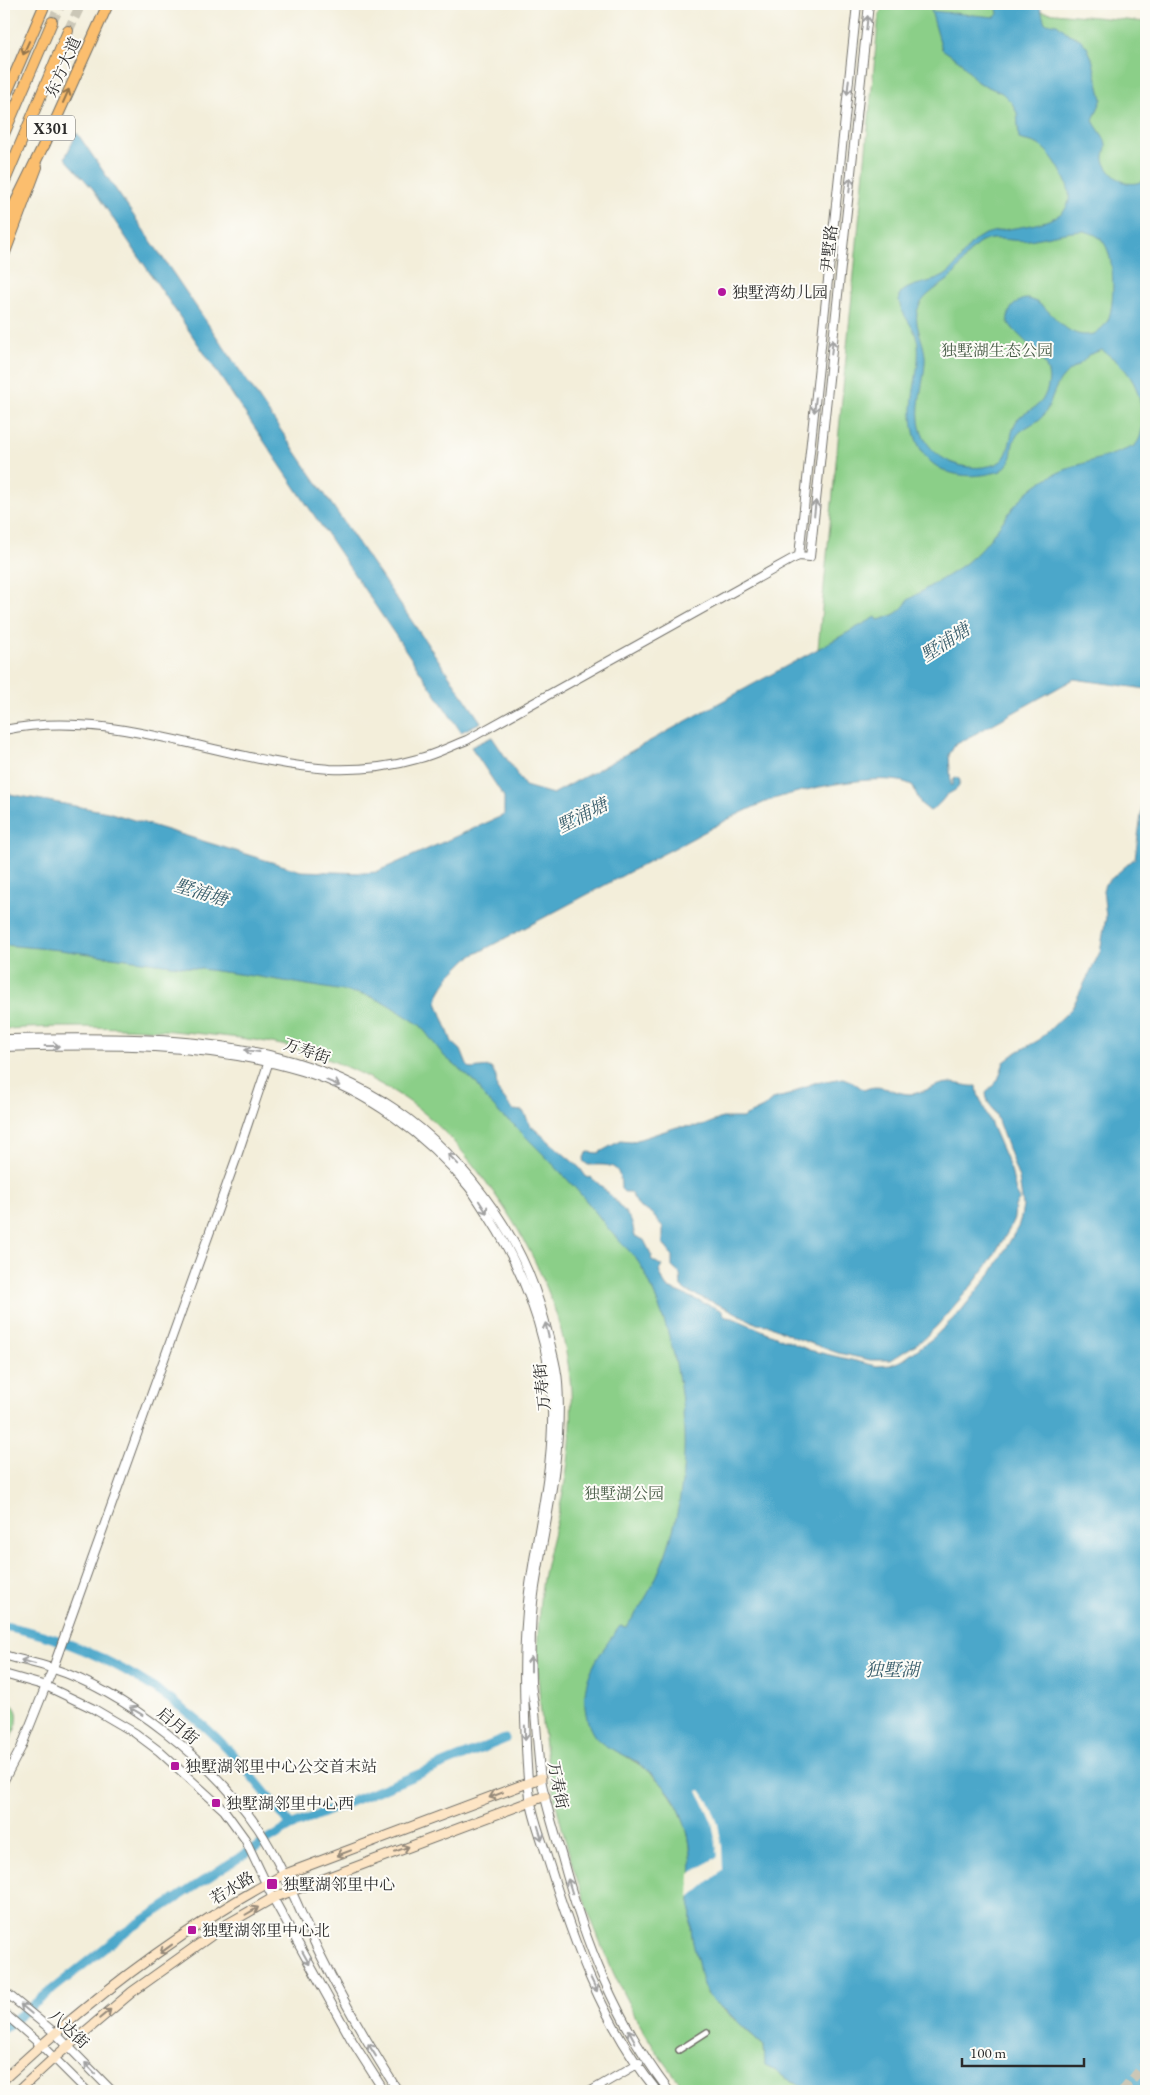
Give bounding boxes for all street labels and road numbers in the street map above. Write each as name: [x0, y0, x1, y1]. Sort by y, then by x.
street label: 东方大道: [40, 33, 86, 101]
road number: X301: [27, 116, 75, 140]
street label: 尹墅路: [816, 224, 842, 274]
street label: 万寿街: [281, 1033, 333, 1069]
street label: 万寿街: [529, 1362, 555, 1412]
street label: 启月街: [153, 1703, 203, 1749]
street label: 万寿街: [543, 1759, 573, 1811]
street label: 若水路: [206, 1867, 258, 1909]
street label: 八达街: [44, 2005, 94, 2053]

